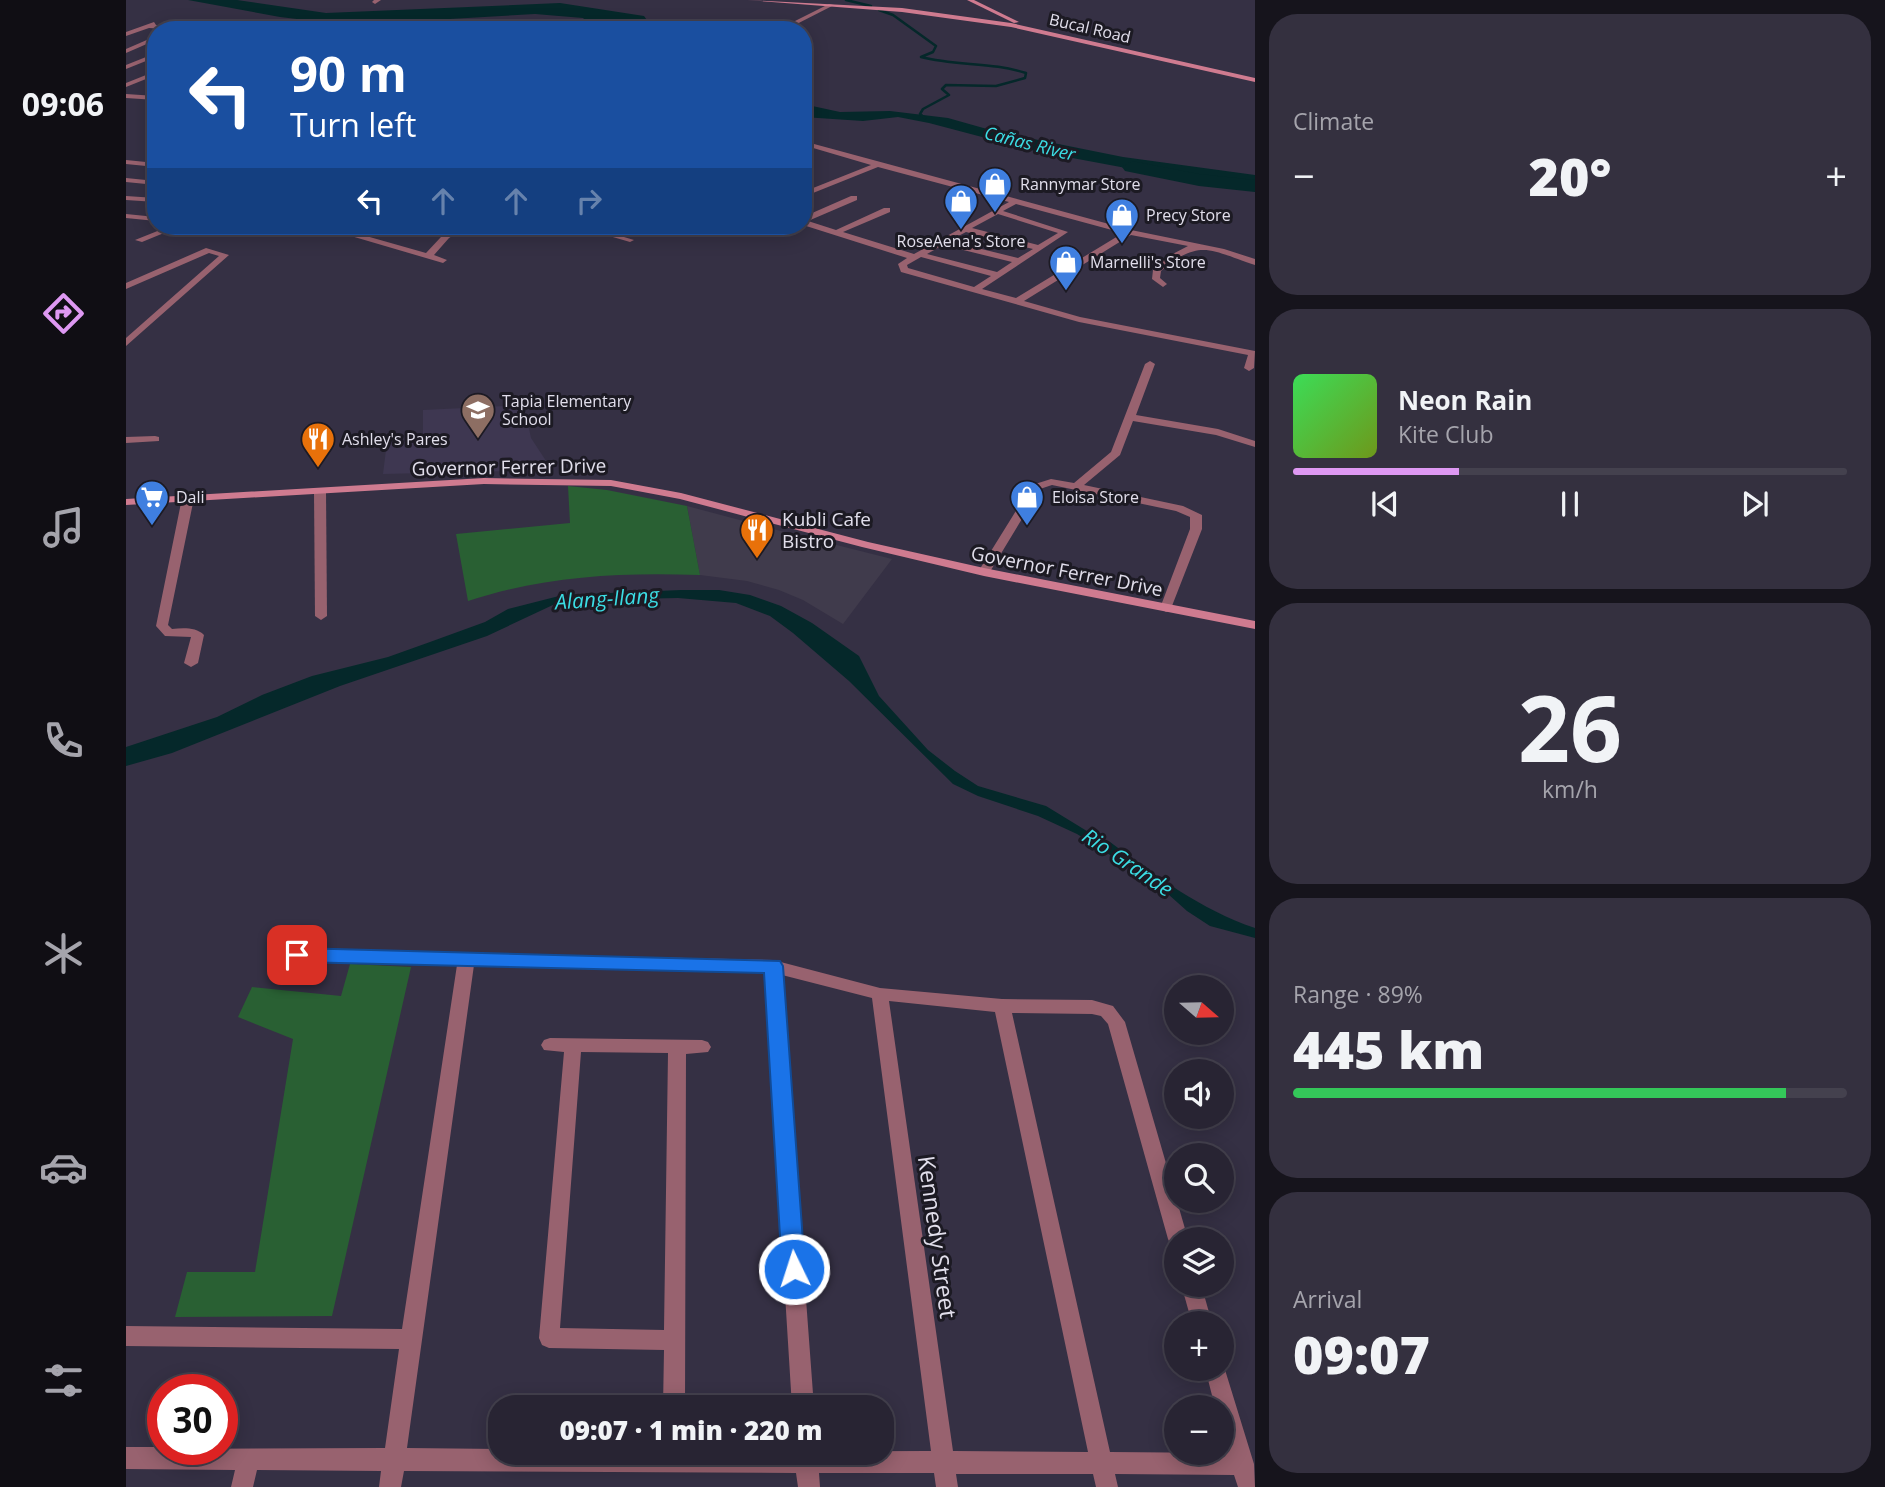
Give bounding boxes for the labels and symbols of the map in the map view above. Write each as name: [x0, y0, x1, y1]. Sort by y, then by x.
street label: Bucal Road: [1047, 8, 1133, 48]
water label: Cañas River: [982, 120, 1079, 166]
shop icon: Rannymar Store: [976, 165, 1014, 214]
place label: Rannymar Store: [1020, 173, 1140, 195]
shop icon: RoseAena's Store: [942, 182, 980, 231]
shop icon: Precy Store: [1103, 196, 1141, 245]
place label: Precy Store: [1146, 204, 1231, 226]
place label: RoseAena's Store: [897, 230, 1025, 252]
shop icon: Marnelli's Store: [1047, 243, 1085, 292]
place label: Marnelli's Store: [1090, 251, 1206, 273]
place label: Tapia Elementary School: [502, 390, 632, 430]
school or university icon: Tapia Elementary School: [459, 391, 497, 440]
restaurant icon: Ashley's Pares: [299, 420, 337, 469]
place label: Ashley's Pares: [342, 428, 448, 450]
street label: Governor Ferrer Drive: [411, 452, 607, 482]
supermarket icon: Dali: [133, 478, 171, 527]
shop icon: Eloisa Store: [1008, 478, 1046, 527]
place label: Dali: [176, 486, 205, 508]
place label: Eloisa Store: [1052, 486, 1139, 508]
place label: Kubli Cafe Bistro: [782, 506, 871, 554]
restaurant icon: Kubli Cafe Bistro: [738, 511, 776, 560]
street label: Governor Ferrer Drive: [969, 540, 1165, 602]
water label: Alang-Ilang: [552, 580, 661, 616]
water label: Rio Grande: [1077, 821, 1179, 903]
pin: [267, 925, 327, 985]
north arrow: [1164, 975, 1234, 1045]
street label: Kennedy Street: [911, 1154, 965, 1320]
position arrow: [757, 1232, 831, 1306]
speed limit sign: 30: [147, 1374, 238, 1465]

